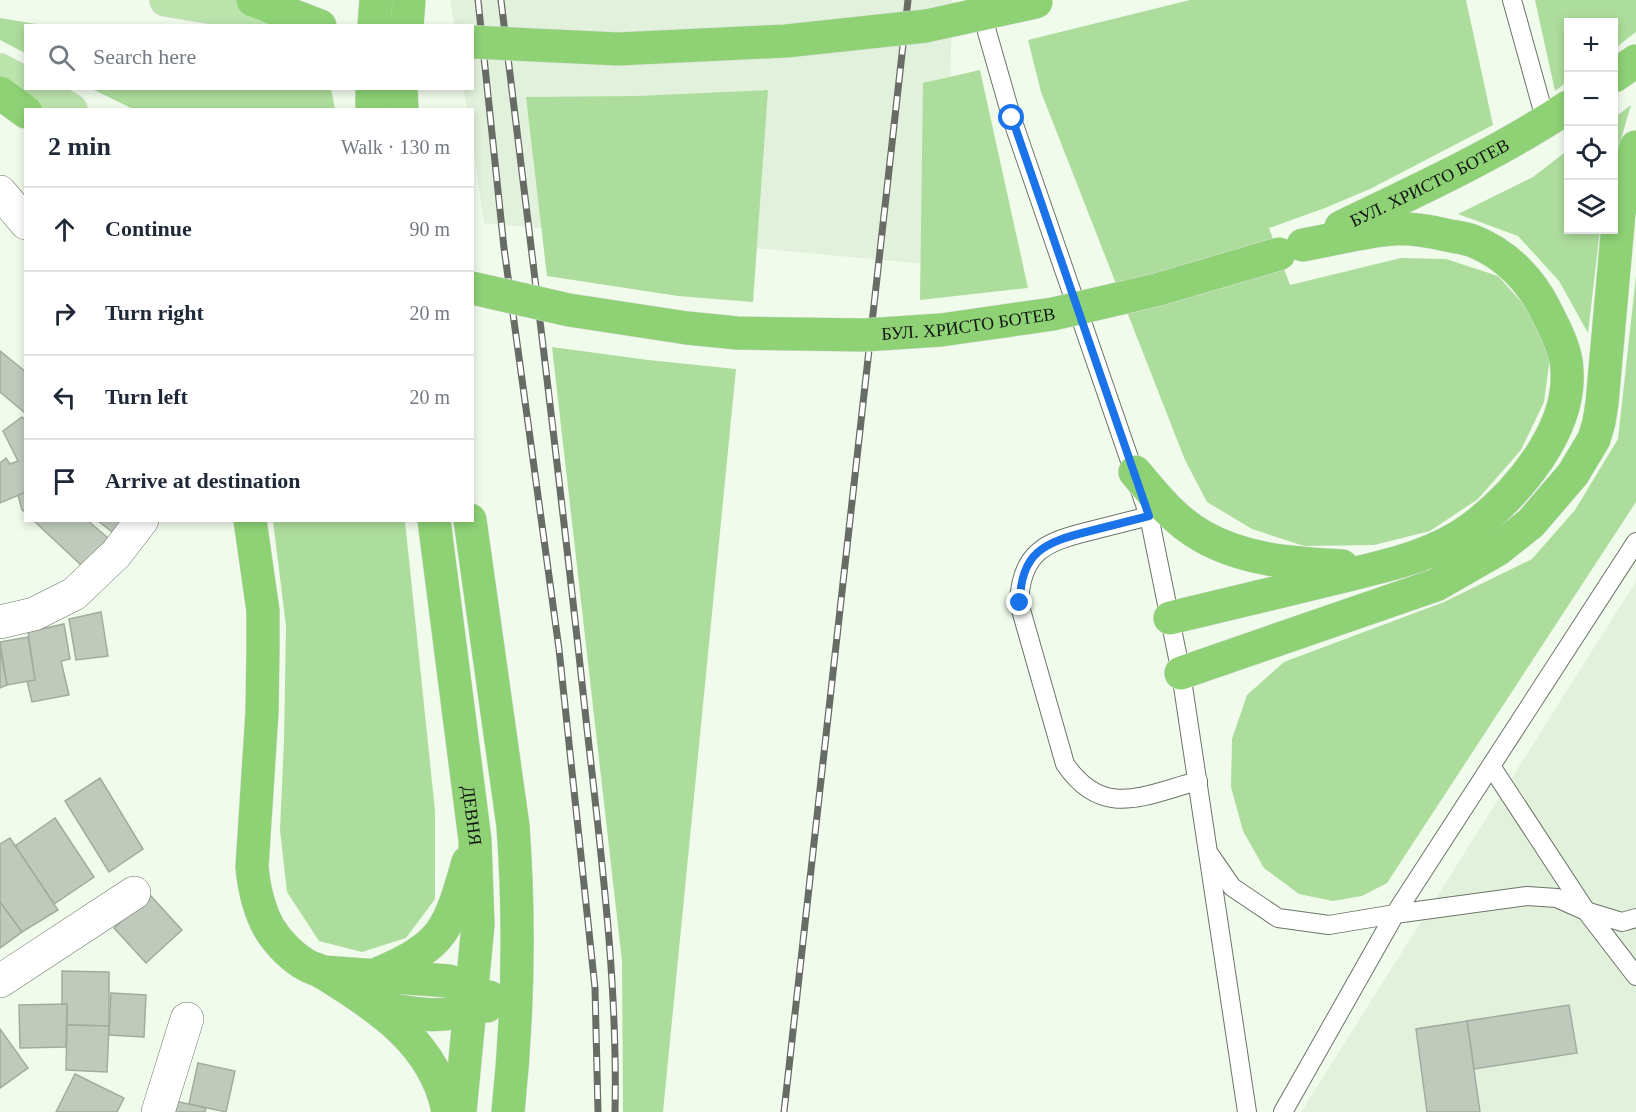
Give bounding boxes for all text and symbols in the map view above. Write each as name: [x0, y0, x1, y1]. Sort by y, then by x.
map controls: [1564, 18, 1618, 234]
button: +: [1564, 18, 1618, 72]
search box: [24, 24, 474, 90]
icon: search: [45, 41, 78, 74]
text: Search here: [93, 44, 196, 69]
button: −: [1564, 72, 1618, 126]
route start: [998, 104, 1024, 130]
button: locate: [1564, 126, 1618, 180]
text: 2 min: [48, 132, 111, 161]
street label: БУЛ. ХРИСТО БОТЕВ: [1347, 135, 1513, 231]
text: Walk · 130 m: [341, 136, 450, 158]
button: layers: [1564, 180, 1618, 234]
icon: ahead: [48, 213, 81, 246]
text: Continue: [105, 216, 192, 241]
text: 90 m: [409, 218, 450, 240]
icon: right: [48, 297, 81, 330]
text: Turn right: [105, 300, 204, 325]
text: 20 m: [409, 302, 450, 324]
street label: БУЛ. ХРИСТО БОТЕВ: [881, 304, 1057, 344]
icon: left: [48, 381, 81, 414]
text: Turn left: [105, 384, 188, 409]
text: 20 m: [409, 386, 450, 408]
icon: arrive: [48, 465, 81, 498]
text: Arrive at destination: [105, 468, 301, 493]
route end: [1006, 589, 1032, 615]
street label: ДЕВНЯ: [458, 784, 486, 847]

